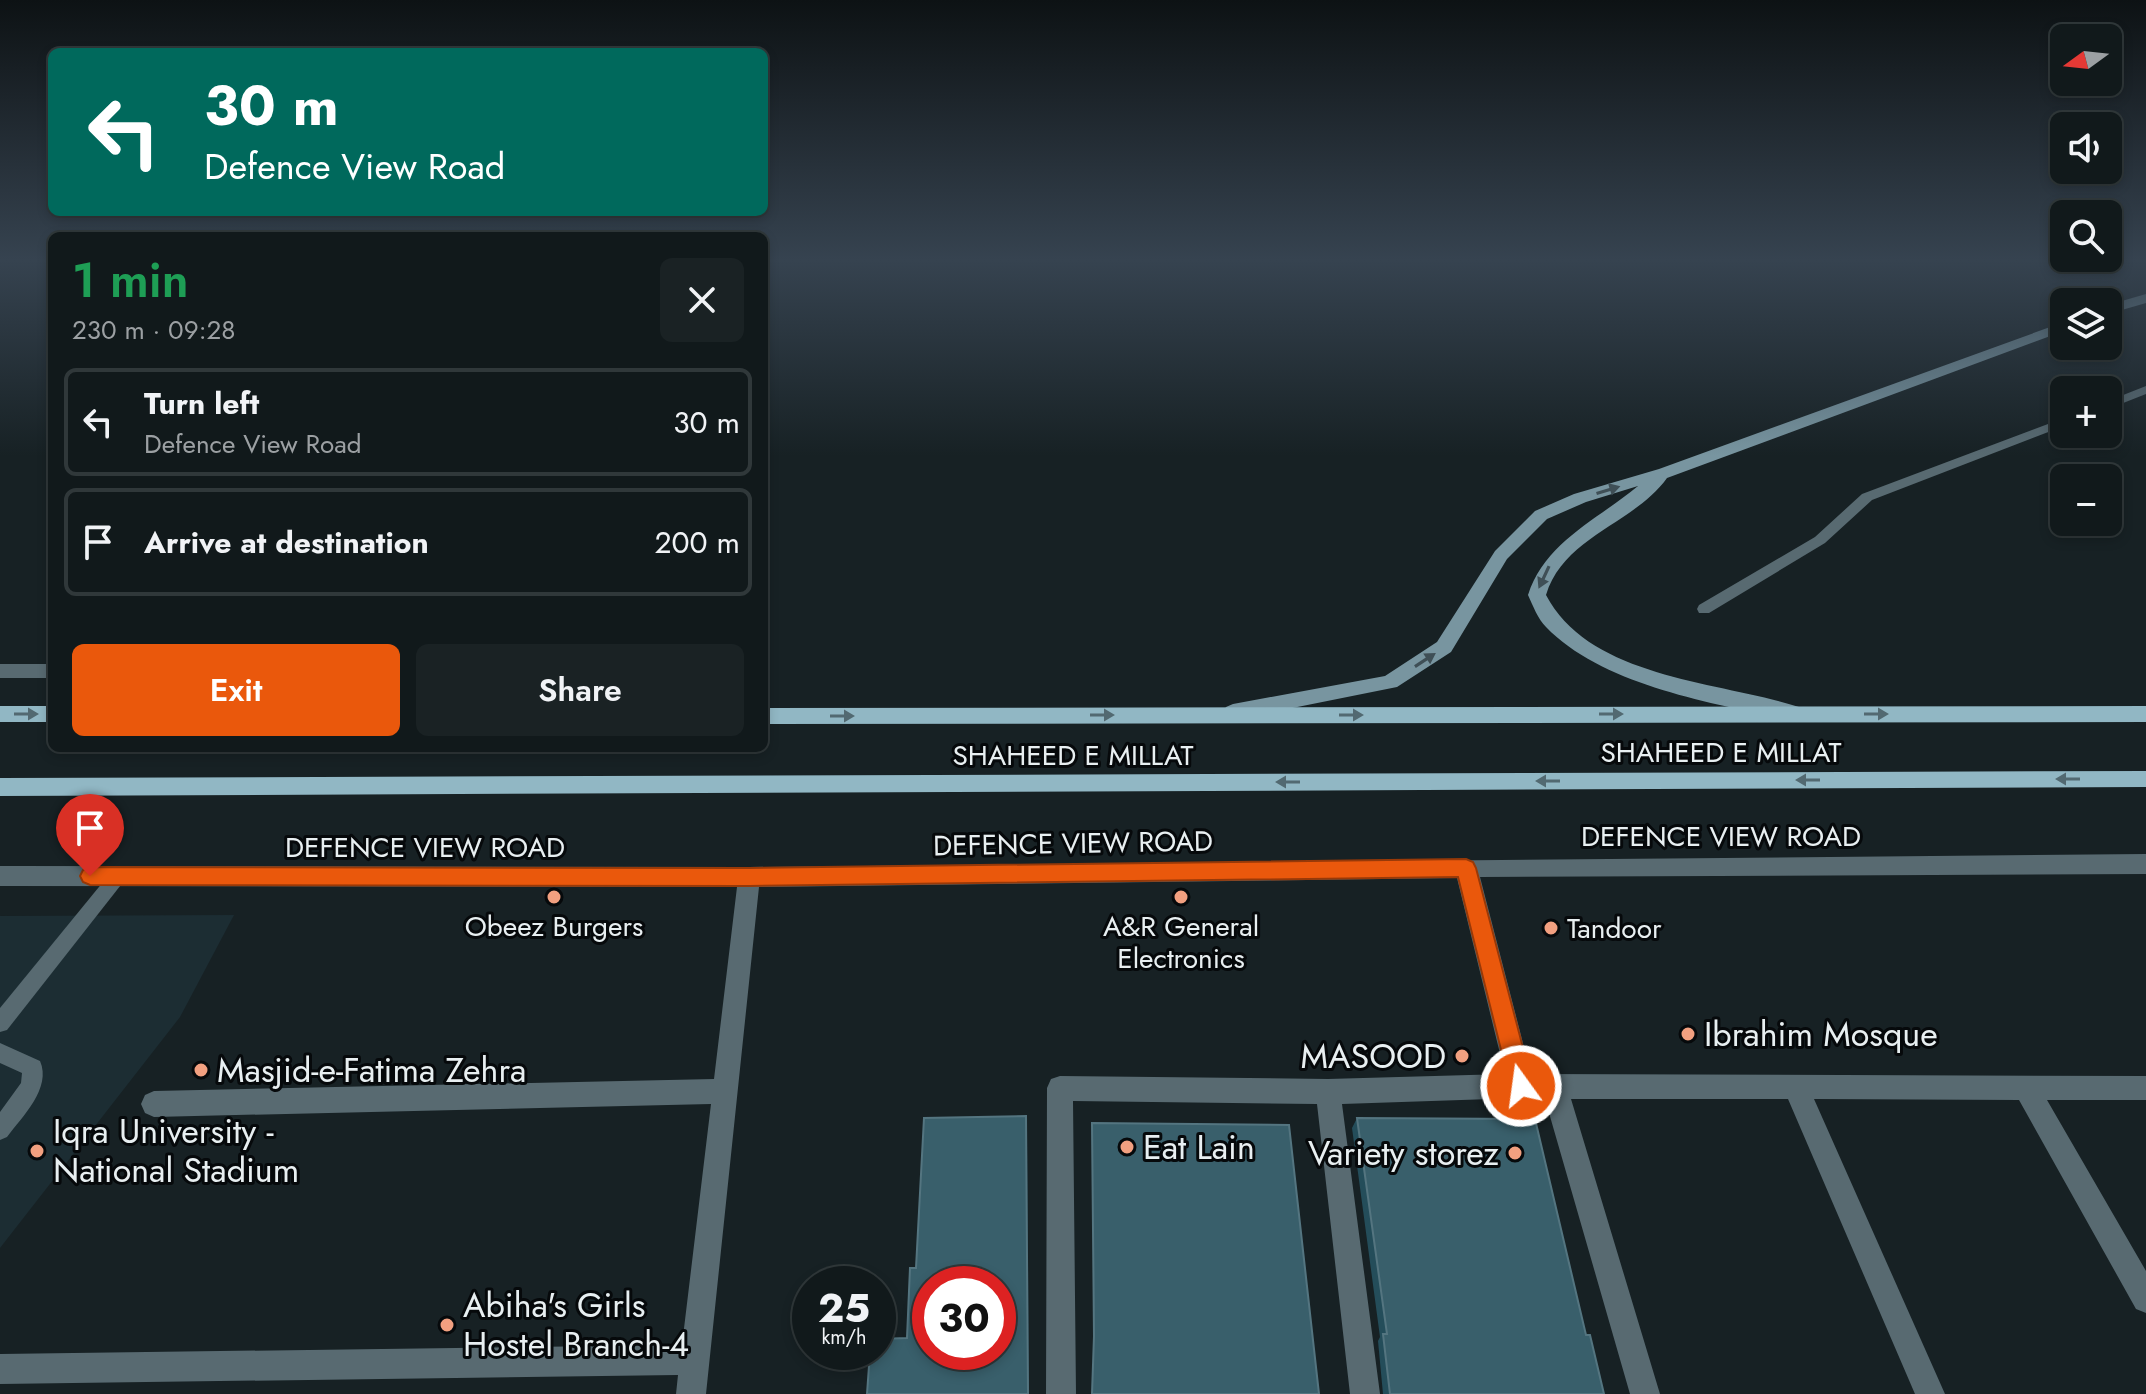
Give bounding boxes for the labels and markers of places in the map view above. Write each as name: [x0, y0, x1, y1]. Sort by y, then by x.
pin: [56, 794, 124, 876]
marker: Obeez Burgers: [545, 888, 563, 906]
marker: A&R General Electronics: [1172, 888, 1190, 906]
place label: Obeez Burgers: [465, 906, 643, 947]
place label: A&R General Electronics: [1103, 906, 1259, 979]
place label: Tandoor: [1567, 908, 1662, 949]
marker: Tandoor: [1542, 919, 1560, 937]
place label: Ibrahim Mosque: [1704, 1010, 1938, 1059]
marker: Ibrahim Mosque: [1679, 1025, 1697, 1043]
place label: MASOOD: [1301, 1032, 1446, 1081]
place label: Masjid-e-Fatima Zehra: [217, 1046, 526, 1095]
marker: MASOOD: [1453, 1047, 1471, 1065]
marker: Masjid-e-Fatima Zehra: [192, 1061, 210, 1079]
place label: Iqra University - National Stadium: [53, 1107, 299, 1195]
place label: Eat Lain: [1143, 1123, 1255, 1172]
place label: Variety storez: [1308, 1129, 1499, 1178]
marker: Eat Lain: [1118, 1138, 1136, 1156]
marker: Iqra University - National Stadium: [28, 1142, 46, 1160]
marker: Variety storez: [1506, 1144, 1524, 1162]
place label: Abiha's Girls Hostel Branch-4: [463, 1281, 689, 1369]
marker: Abiha's Girls Hostel Branch-4: [438, 1316, 456, 1334]

